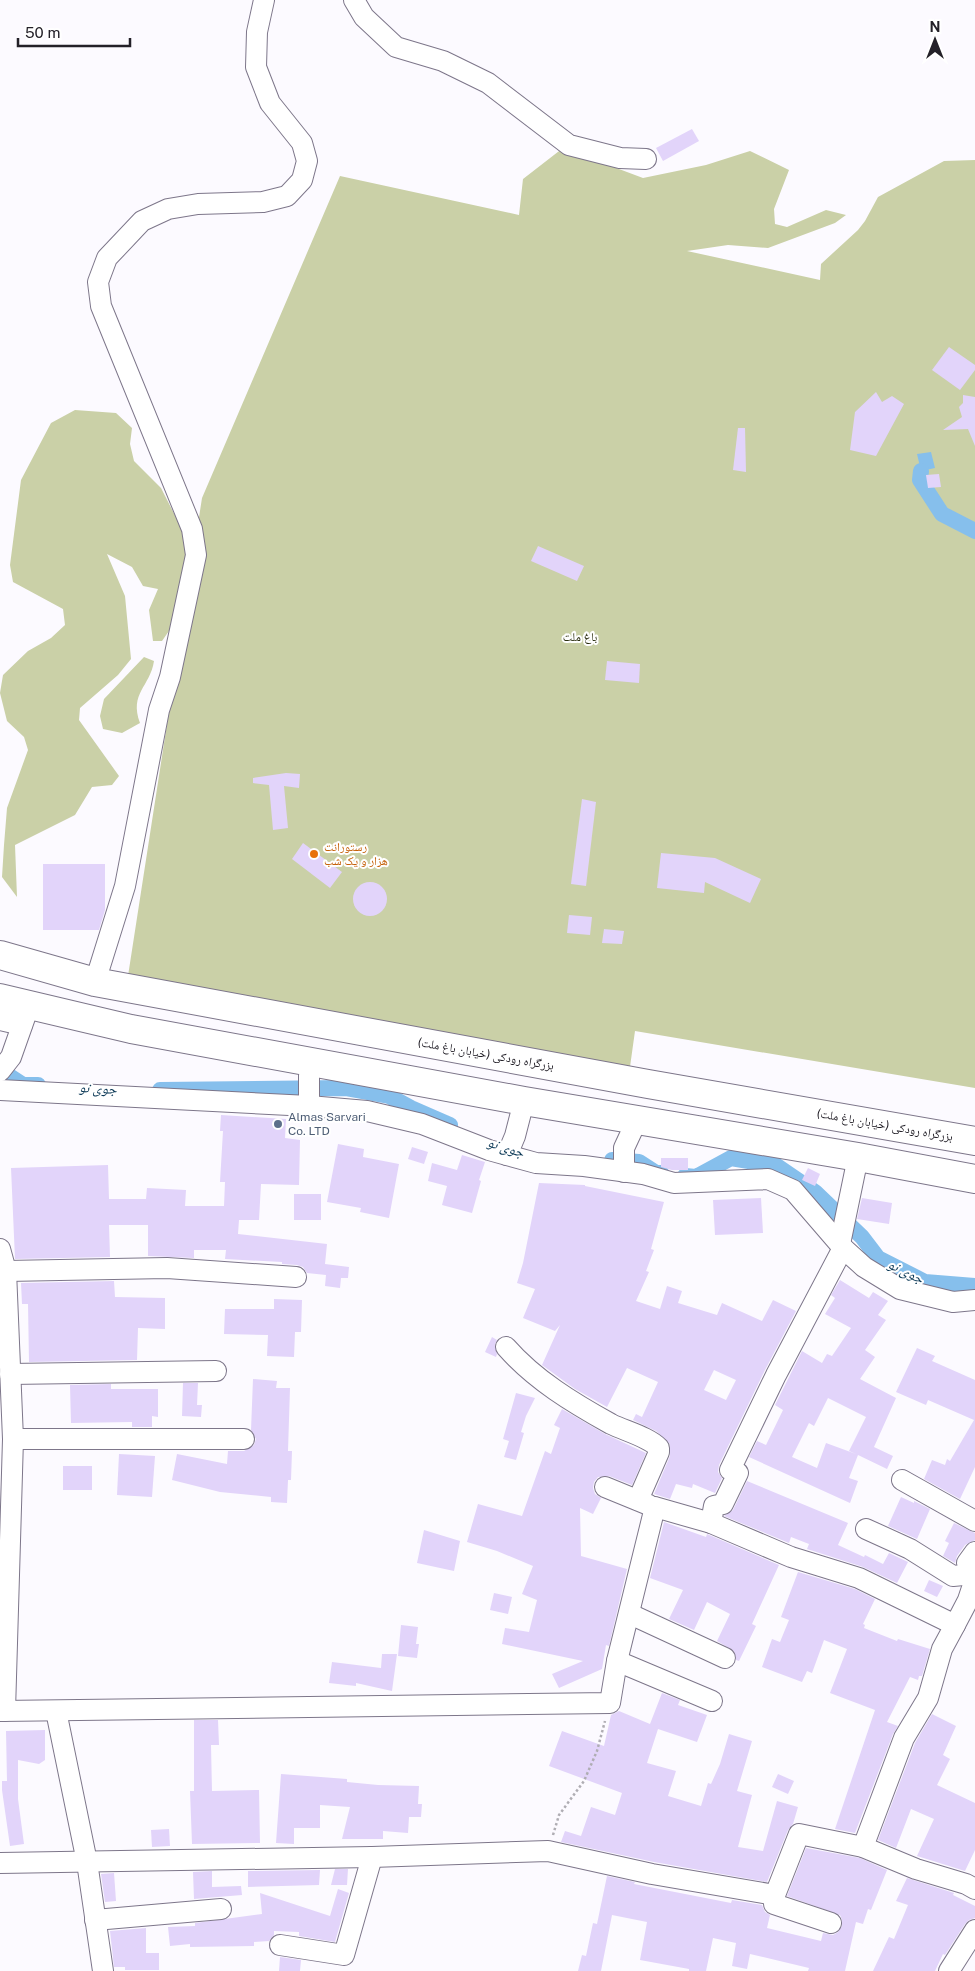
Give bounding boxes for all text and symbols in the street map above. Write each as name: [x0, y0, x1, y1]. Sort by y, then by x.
scale bar: [18, 15, 130, 47]
north arrow: [910, 15, 960, 65]
text: N: [930, 19, 940, 35]
text: 50 m: [25, 24, 60, 41]
park label: باغ ملت: [563, 630, 597, 645]
place label: رستورانت هزار و یک شب: [324, 840, 388, 868]
marker: رستورانت هزار و یک شب: [308, 848, 320, 860]
street label: بزرگراه رودکی (خیابان باغ ملت): [417, 1035, 555, 1074]
water label: جوی نو: [78, 1079, 118, 1098]
street label: بزرگراه رودکی (خیابان باغ ملت): [816, 1106, 954, 1145]
place label: Almas Sarvari Co. LTD: [288, 1110, 366, 1138]
marker: Almas Sarvari Co. LTD: [272, 1118, 284, 1130]
water label: جوی نو: [484, 1133, 528, 1162]
water label: جوی نو: [884, 1255, 928, 1288]

